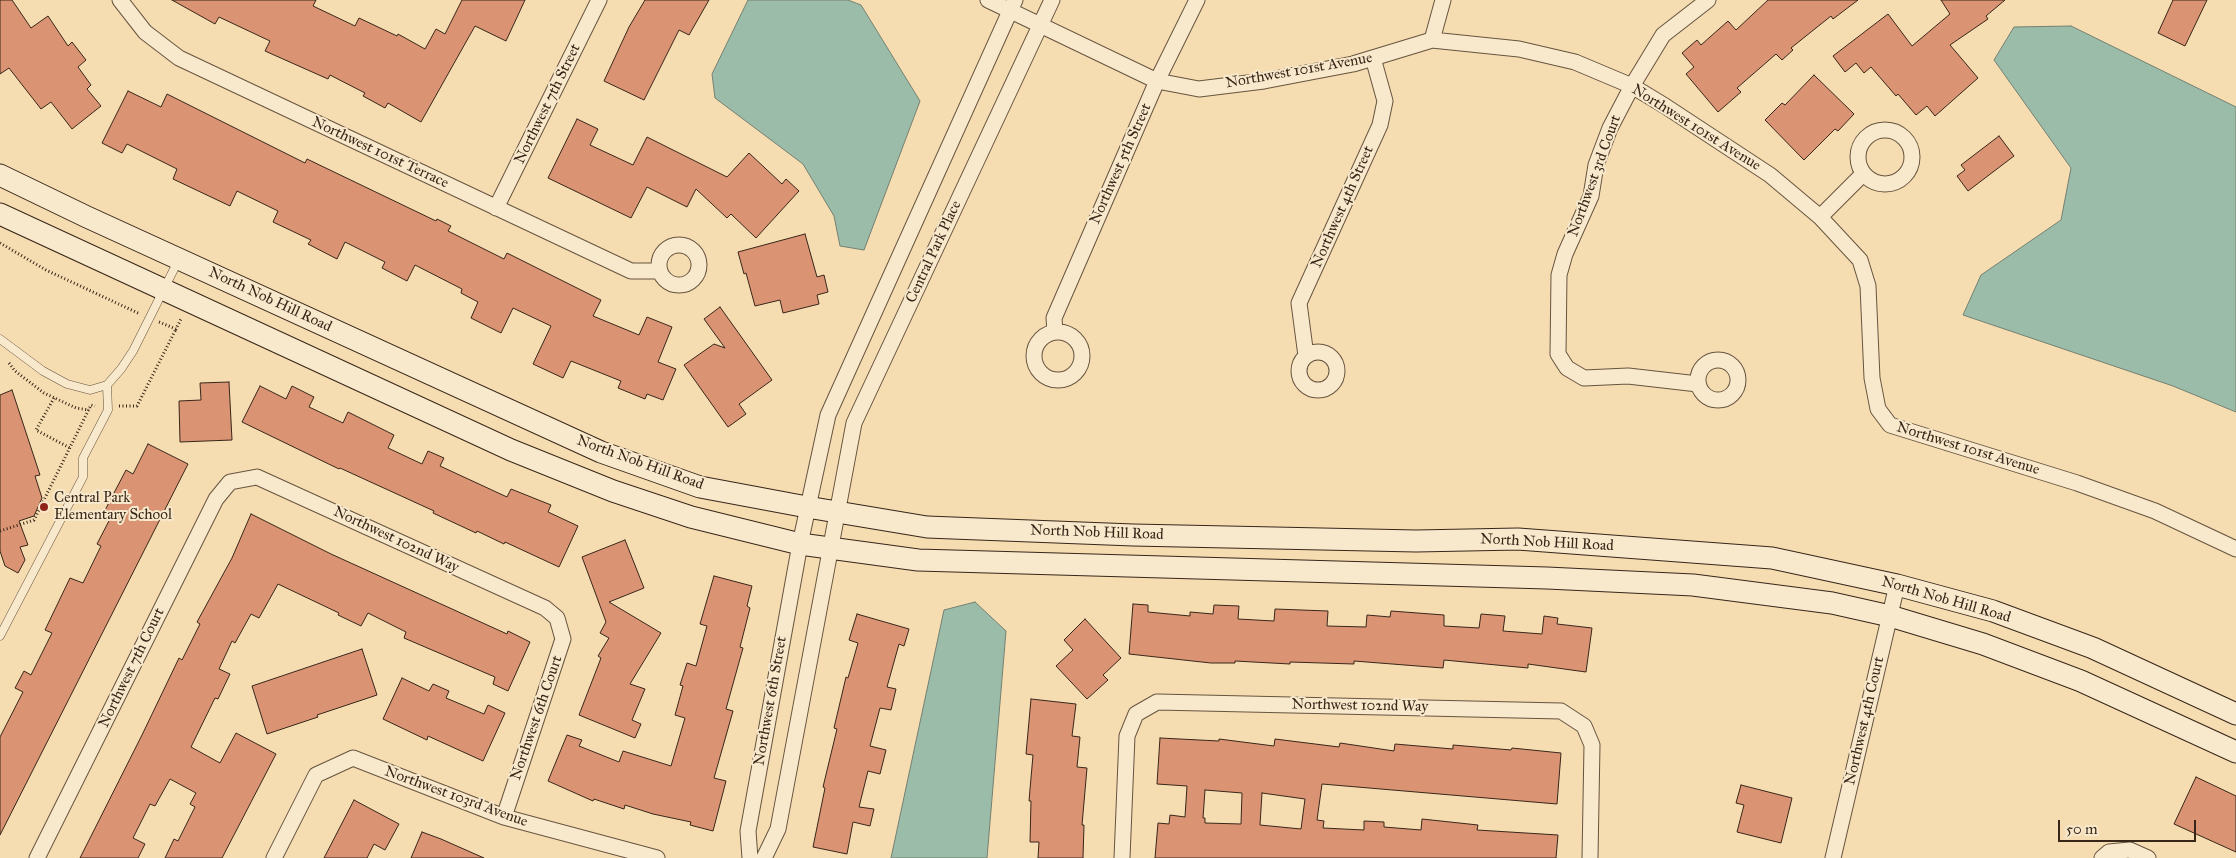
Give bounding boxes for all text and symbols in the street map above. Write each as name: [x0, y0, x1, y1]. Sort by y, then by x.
street label: Northwest 7th Street: [511, 41, 585, 167]
street label: Northwest 101st Avenue: [1224, 49, 1374, 93]
street label: Northwest 101st Avenue: [1628, 81, 1764, 175]
street label: Northwest 5th Street: [1086, 101, 1156, 227]
street label: Northwest 101st Terrace: [309, 113, 451, 193]
street label: Northwest 3rd Court: [1565, 113, 1625, 239]
street label: Northwest 4th Street: [1308, 143, 1378, 271]
street label: Central Park Place: [902, 198, 966, 306]
street label: North Nob Hill Road: [206, 264, 334, 336]
street label: Northwest 101st Avenue: [1894, 419, 2042, 479]
street label: North Nob Hill Road: [574, 432, 706, 494]
place label: Central Park Elementary School: [54, 489, 172, 524]
marker: Central Park Elementary School: [38, 501, 50, 513]
street label: Northwest 102nd Way: [330, 503, 462, 577]
street label: North Nob Hill Road: [1030, 522, 1164, 544]
street label: North Nob Hill Road: [1480, 531, 1614, 555]
street label: North Nob Hill Road: [1879, 573, 2013, 627]
street label: Northwest 7th Court: [95, 605, 169, 731]
street label: Northwest 6th Street: [751, 635, 791, 767]
street label: Northwest 6th Court: [507, 653, 567, 783]
street label: Northwest 4th Court: [1841, 655, 1889, 787]
street label: Northwest 102nd Way: [1292, 696, 1428, 716]
street label: Northwest 103rd Avenue: [382, 763, 530, 831]
scale bar: [2061, 810, 2198, 842]
text: 50 m: [2066, 820, 2098, 838]

